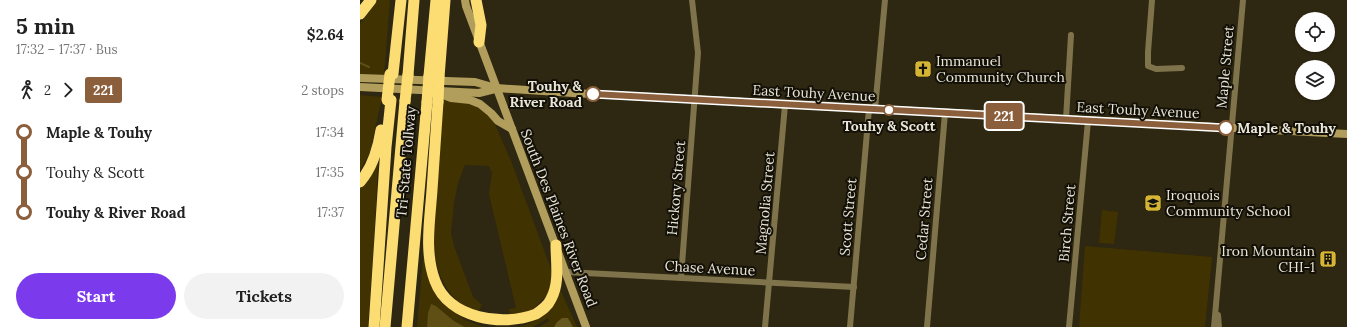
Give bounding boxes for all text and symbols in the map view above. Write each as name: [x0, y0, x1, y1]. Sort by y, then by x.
text: 5 min: [16, 12, 75, 40]
map controls: [1295, 12, 1335, 100]
button: locate: [1295, 12, 1335, 52]
street label: Maple Street: [1212, 24, 1238, 109]
text: $2.64: [307, 25, 344, 44]
text: 17:32 – 17:37 · Bus: [16, 41, 117, 58]
place label: Immanuel Community Church: [936, 52, 1065, 86]
church icon: Immanuel Community Church: [913, 59, 933, 79]
button: layers: [1295, 60, 1335, 100]
place label: Touhy & River Road: [510, 77, 583, 111]
icon: walk: [16, 79, 38, 101]
icon: forward: [57, 79, 79, 101]
text: 221: [93, 81, 114, 99]
street label: East Touhy Avenue: [752, 81, 876, 105]
text: 2: [44, 82, 51, 99]
text: 2 stops: [301, 82, 344, 99]
marker: Touhy & River Road: [585, 86, 601, 102]
street label: East Touhy Avenue: [1076, 98, 1200, 122]
line badge: 221: [981, 103, 1027, 129]
marker: Touhy & Scott: [883, 104, 895, 116]
street label: Tri-State Tollway: [392, 105, 420, 219]
text: 221: [994, 107, 1014, 125]
place label: Touhy & Scott: [842, 117, 936, 135]
place label: Maple & Touhy: [1237, 119, 1336, 137]
marker: Maple & Touhy: [1218, 120, 1234, 136]
text: Maple & Touhy: [46, 123, 152, 142]
text: 17:34: [316, 124, 344, 141]
street label: South Des Plaines River Road: [517, 126, 601, 310]
street label: Hickory Street: [663, 139, 689, 236]
street label: Magnolia Street: [752, 150, 778, 255]
text: Touhy & Scott: [46, 163, 145, 182]
text: 17:35: [316, 164, 344, 181]
street label: Scott Street: [836, 177, 860, 257]
street label: Cedar Street: [911, 177, 937, 261]
street label: Birch Street: [1055, 183, 1079, 262]
place label: Iroquois Community School: [1166, 186, 1291, 220]
school or university icon: Iroquois Community School: [1143, 193, 1163, 213]
text: Touhy & River Road: [46, 203, 186, 222]
text: 17:37: [317, 204, 344, 221]
place label: Iron Mountain CHI-1: [1221, 242, 1315, 276]
building icon: Iron Mountain CHI-1: [1318, 249, 1338, 269]
street label: Chase Avenue: [664, 257, 756, 279]
button: Start: [16, 273, 176, 319]
button: Tickets: [184, 273, 344, 319]

